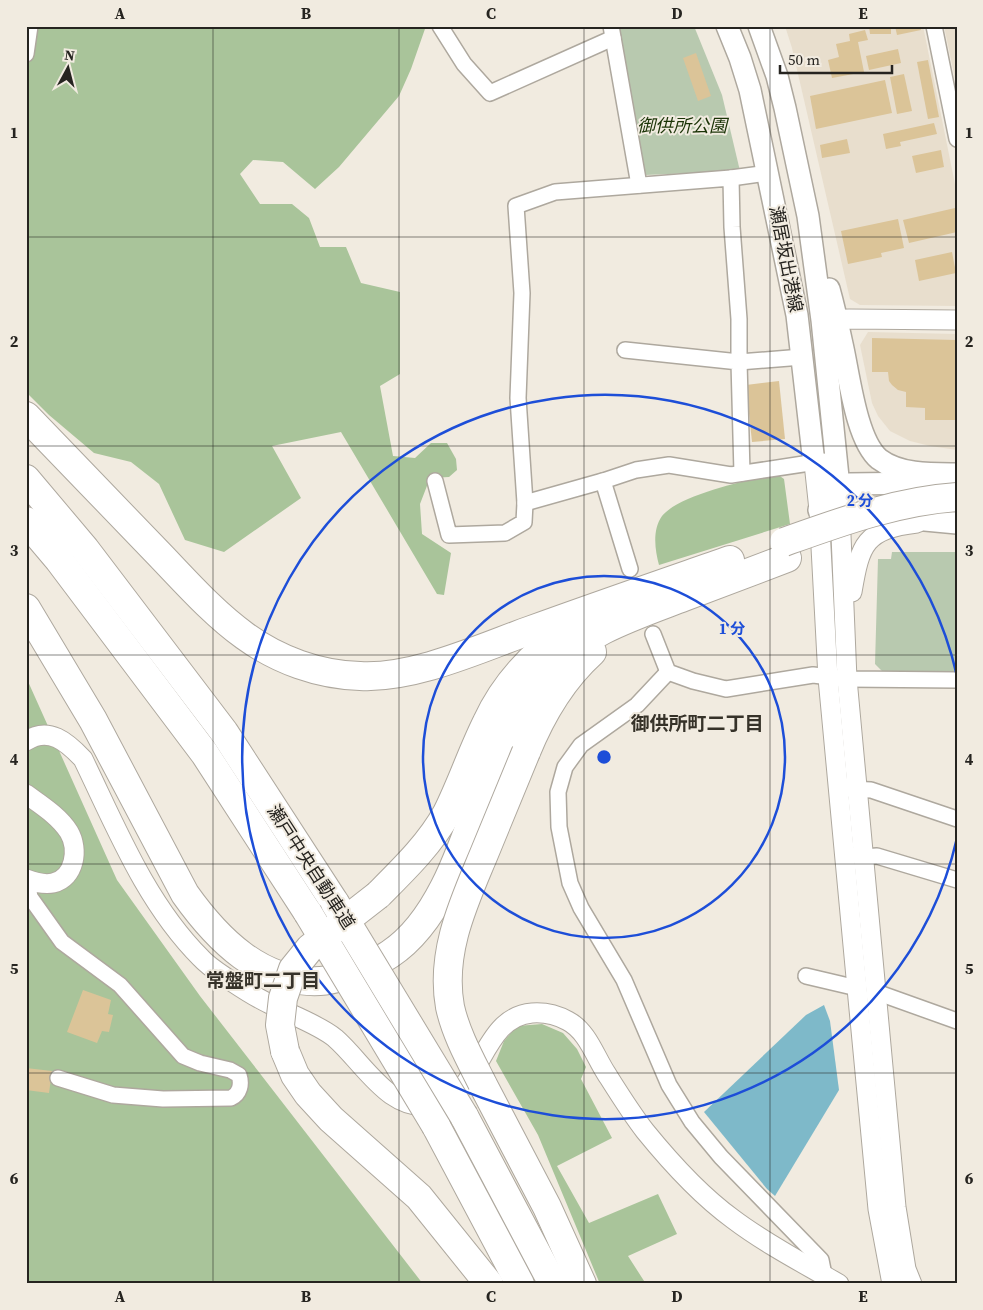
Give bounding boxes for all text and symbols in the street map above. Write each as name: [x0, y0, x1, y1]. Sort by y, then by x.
text: A: [115, 2, 126, 24]
text: B: [301, 2, 312, 24]
text: C: [486, 2, 496, 24]
text: D: [671, 2, 683, 24]
text: E: [858, 2, 868, 24]
north arrow: [42, 42, 92, 92]
scale bar: [780, 42, 893, 74]
text: N: [63, 45, 76, 66]
text: 50 m: [788, 49, 820, 70]
park label: 御供所公園: [637, 113, 730, 138]
text: 1: [10, 121, 18, 143]
text: 1: [965, 121, 973, 143]
street label: 瀬居坂出港線: [764, 204, 809, 314]
text: 2: [10, 330, 19, 352]
text: 2: [965, 330, 974, 352]
text: 2 分: [847, 490, 873, 511]
text: 3: [10, 539, 19, 561]
text: 3: [965, 539, 974, 561]
text: 1 分: [719, 618, 745, 639]
district label: 御供所町二丁目: [630, 710, 764, 736]
text: 4: [10, 748, 19, 770]
centre of rings: [595, 748, 613, 766]
text: 4: [965, 748, 974, 770]
street label: 瀬戸中央自動車道: [262, 800, 361, 934]
text: 5: [10, 957, 19, 979]
text: 5: [965, 957, 974, 979]
district label: 常盤町二丁目: [206, 967, 320, 993]
text: 6: [10, 1167, 19, 1189]
text: 6: [965, 1167, 974, 1189]
text: A: [115, 1285, 126, 1307]
text: B: [301, 1285, 312, 1307]
text: C: [486, 1285, 496, 1307]
text: D: [671, 1285, 683, 1307]
text: E: [858, 1285, 868, 1307]

